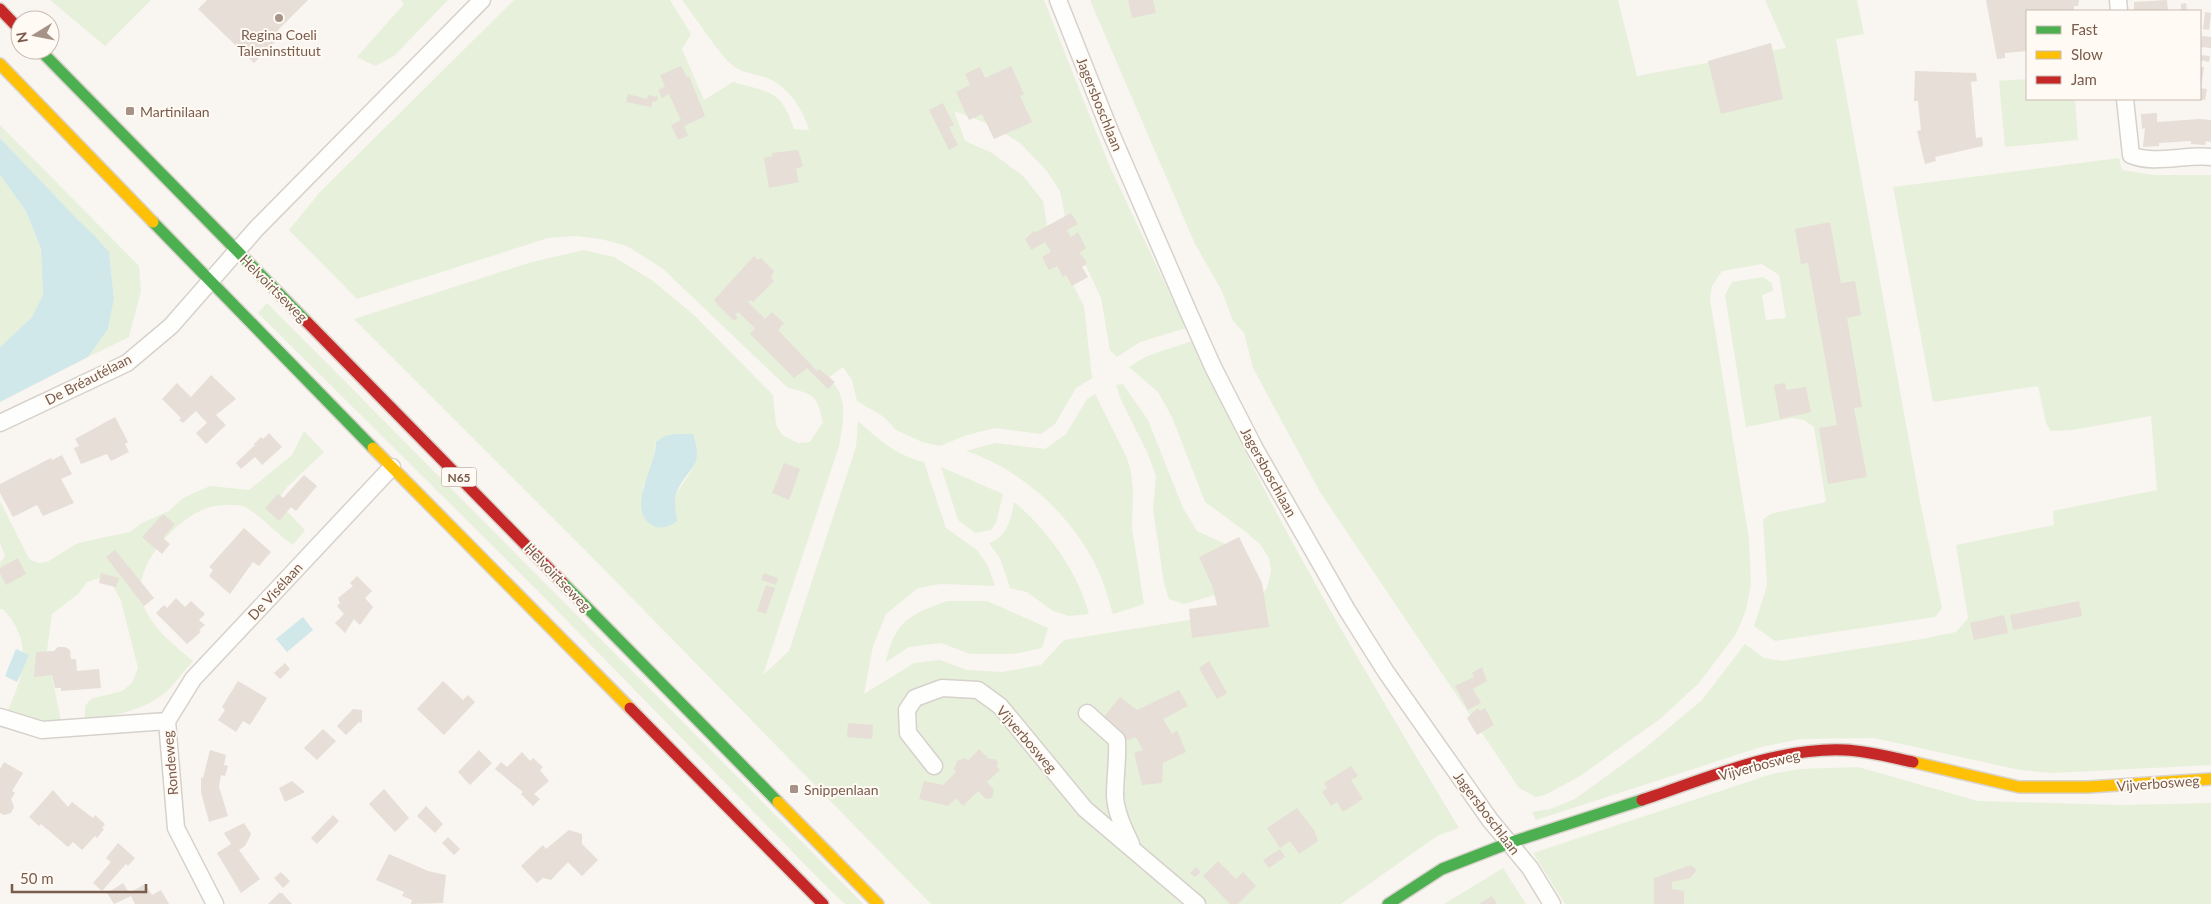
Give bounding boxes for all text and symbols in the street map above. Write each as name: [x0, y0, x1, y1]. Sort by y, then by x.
north arrow: [10, 10, 60, 60]
legend: [2026, 10, 2201, 100]
marker: Regina Coeli Taleninstituut: [273, 12, 285, 24]
text: Fast: [2071, 20, 2098, 38]
place label: Regina Coeli Taleninstituut: [237, 26, 321, 59]
text: N: [12, 31, 31, 44]
text: Slow: [2071, 45, 2103, 63]
street label: Jagersboschlaan: [1073, 55, 1127, 153]
text: Jam: [2071, 70, 2097, 88]
place label: Martinilaan: [140, 103, 210, 120]
marker: Martinilaan: [124, 105, 136, 117]
street label: Helvoirtseweg: [237, 251, 311, 325]
street label: De Bréautélaan: [42, 350, 134, 408]
street label: Jagersboschlaan: [1237, 424, 1301, 520]
road number: N65: [442, 468, 476, 487]
street label: Helvoirtseweg: [521, 539, 595, 615]
street label: De Visélaan: [244, 559, 306, 623]
street label: Vijverbosweg: [993, 702, 1061, 776]
street label: Rondeweg: [159, 730, 181, 796]
street label: Vijverbosweg: [1717, 746, 1801, 784]
street label: Jagersboschlaan: [1450, 768, 1524, 858]
street label: Vijverbosweg: [2116, 772, 2200, 794]
place label: Snippenlaan: [804, 781, 879, 798]
marker: Snippenlaan: [788, 783, 800, 795]
scale bar: [12, 862, 146, 894]
text: 50 m: [20, 869, 54, 887]

